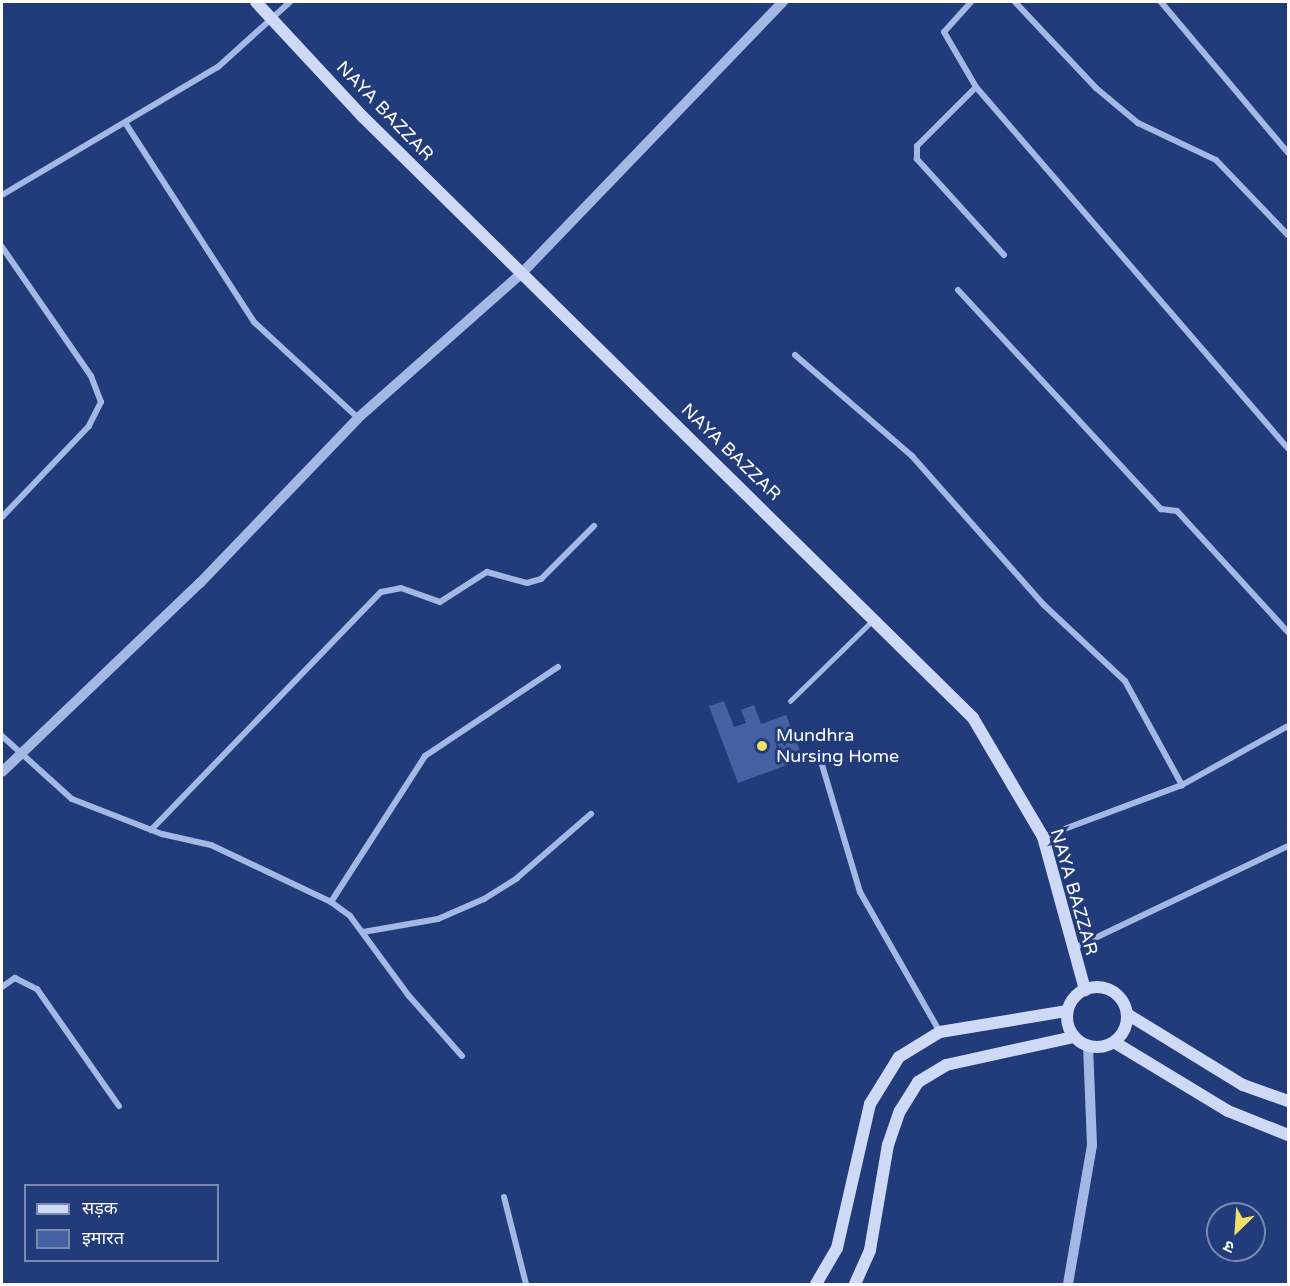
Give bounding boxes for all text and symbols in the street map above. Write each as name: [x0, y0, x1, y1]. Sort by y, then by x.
street label: NAYA BAZZAR: [332, 57, 438, 165]
street label: NAYA BAZZAR: [677, 399, 785, 505]
place label: Mundhra Nursing Home: [776, 725, 899, 768]
marker: Mundhra Nursing Home: [753, 737, 771, 755]
street label: NAYA BAZZAR: [1046, 826, 1102, 958]
legend: [24, 1184, 219, 1262]
text: सड़क: [82, 1197, 118, 1219]
north arrow: [1206, 1202, 1266, 1262]
text: इमारत: [82, 1227, 124, 1249]
text: उ: [1221, 1235, 1238, 1258]

